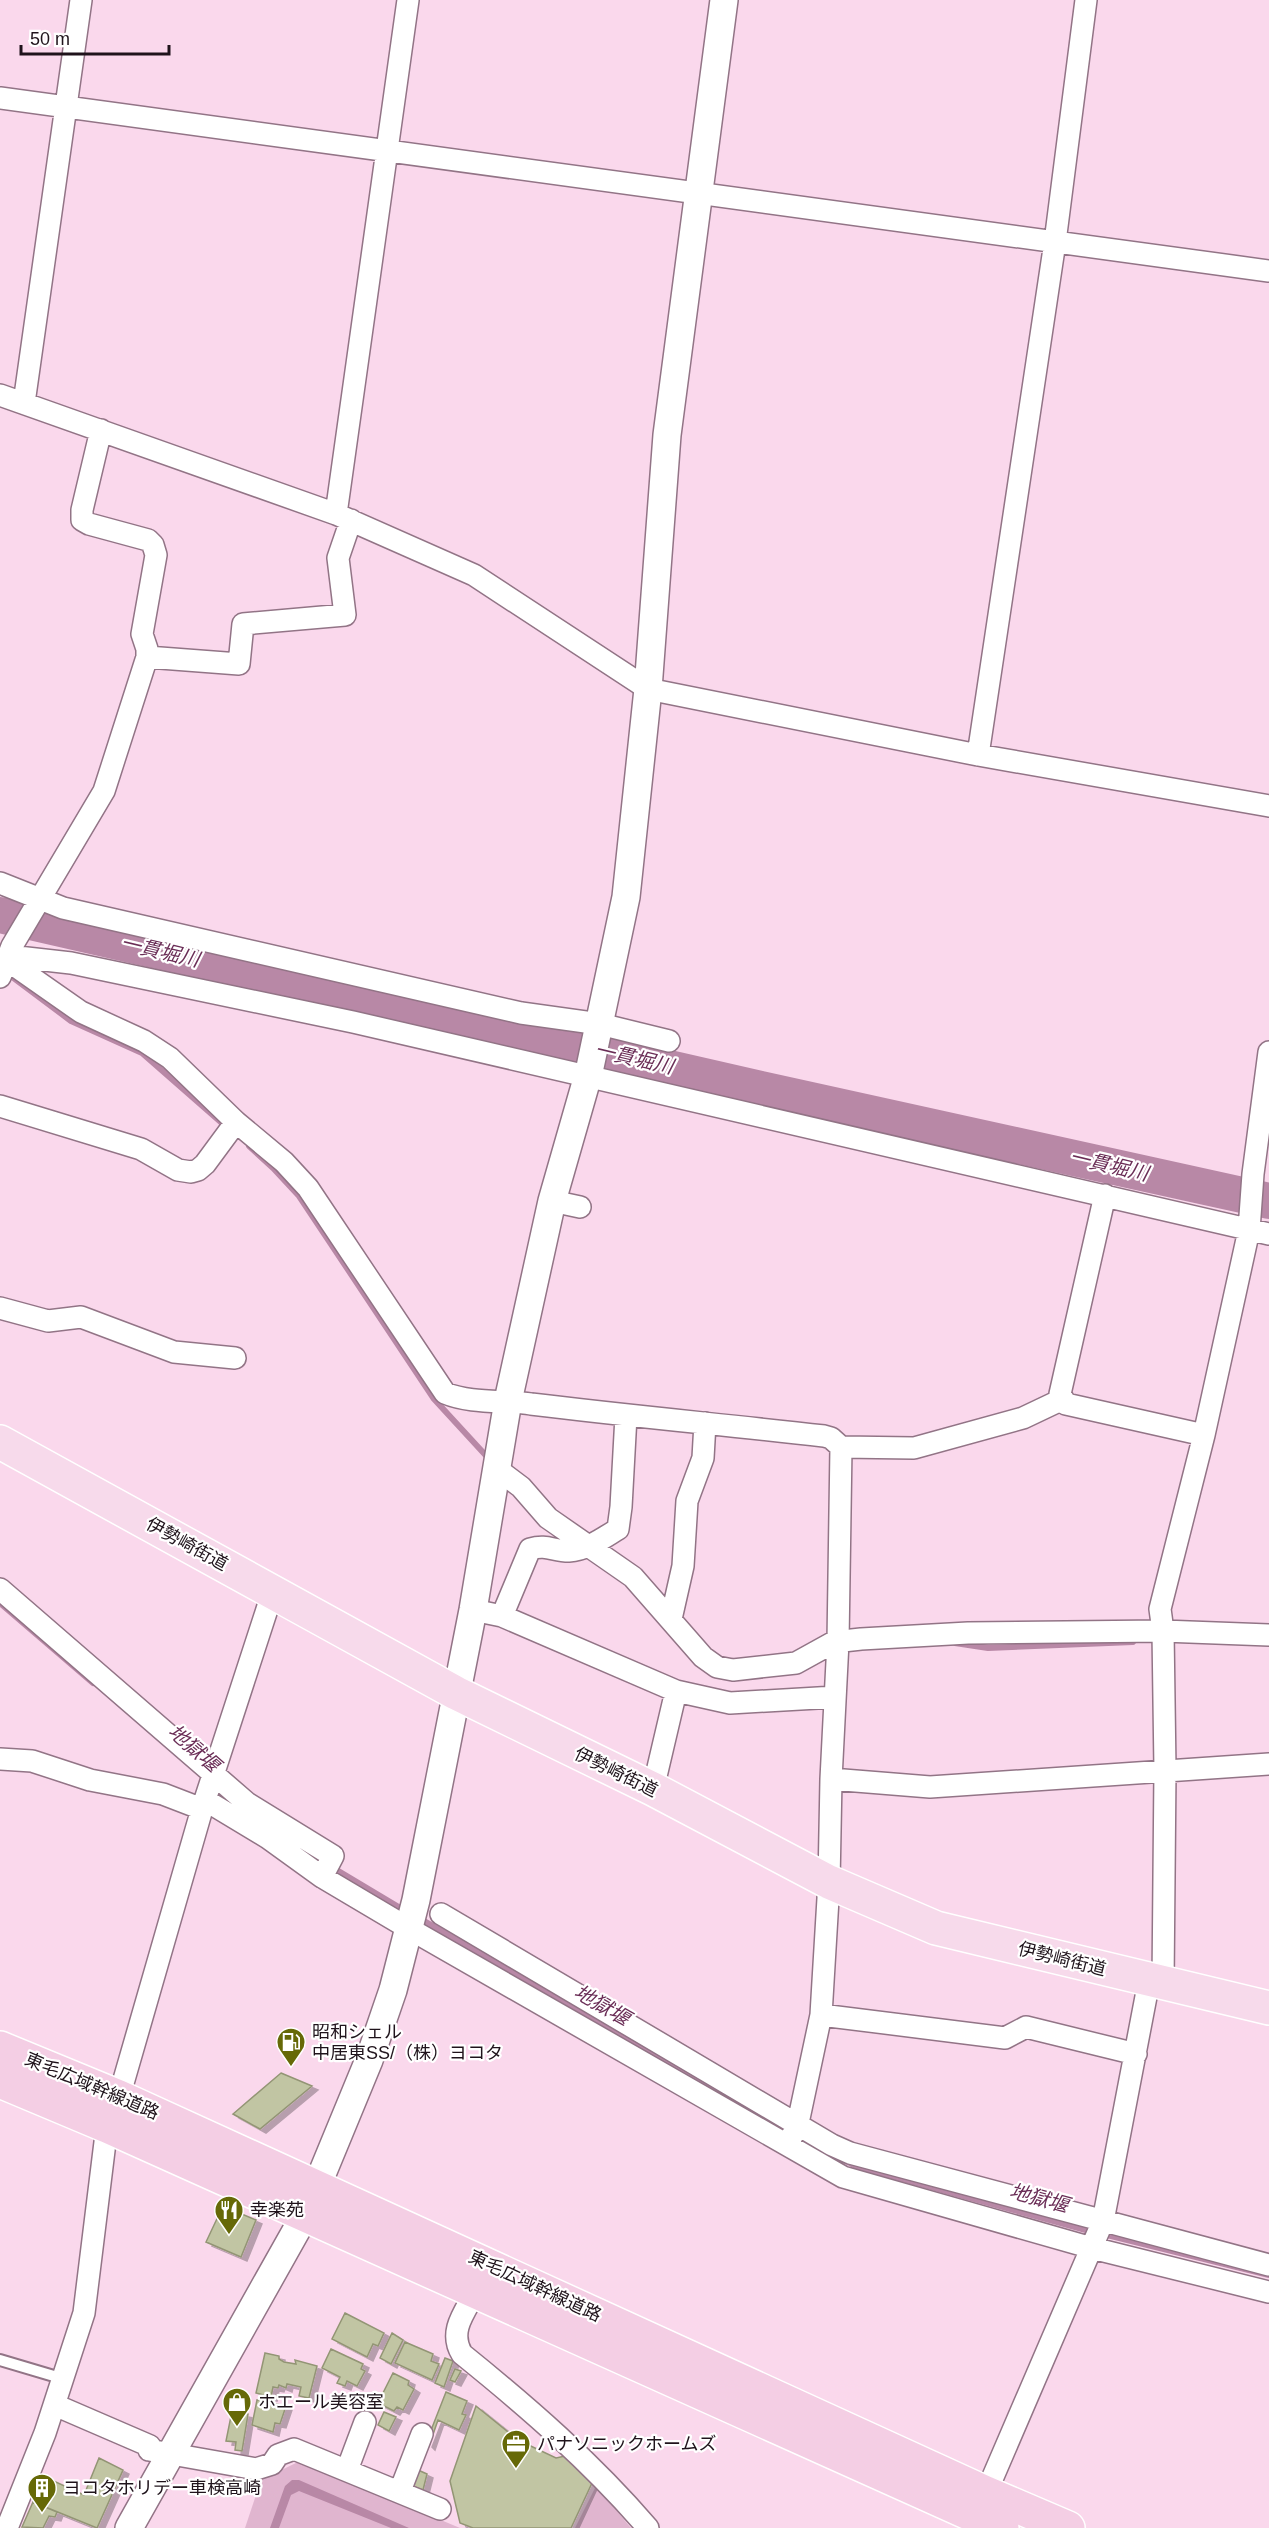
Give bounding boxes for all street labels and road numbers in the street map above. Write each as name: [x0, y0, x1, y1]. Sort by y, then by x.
street label: 伊勢崎街道: [143, 1513, 231, 1575]
street label: 伊勢崎街道: [571, 1743, 661, 1801]
street label: 伊勢崎街道: [1016, 1938, 1108, 1980]
street label: 東毛広域幹線道路: [22, 2049, 162, 2123]
street label: 東毛広域幹線道路: [466, 2247, 604, 2325]

